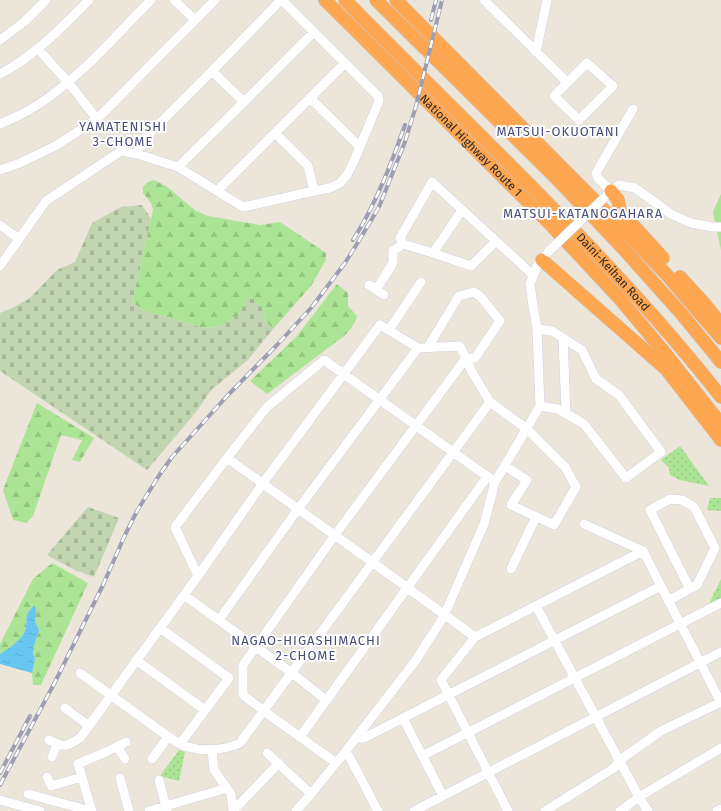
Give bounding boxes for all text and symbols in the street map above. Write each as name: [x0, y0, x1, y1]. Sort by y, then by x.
street label: National Highway Route 1: [417, 91, 525, 199]
district label: YAMATENISHI 3-CHOME: [79, 119, 167, 149]
district label: MATSUI-OKUOTANI: [496, 124, 620, 139]
district label: MATSUI-KATANOGAHARA: [503, 206, 663, 221]
street label: Daini-Keihan Road: [574, 230, 653, 314]
district label: NAGAO-HIGASHIMACHI 2-CHOME: [231, 633, 381, 663]

